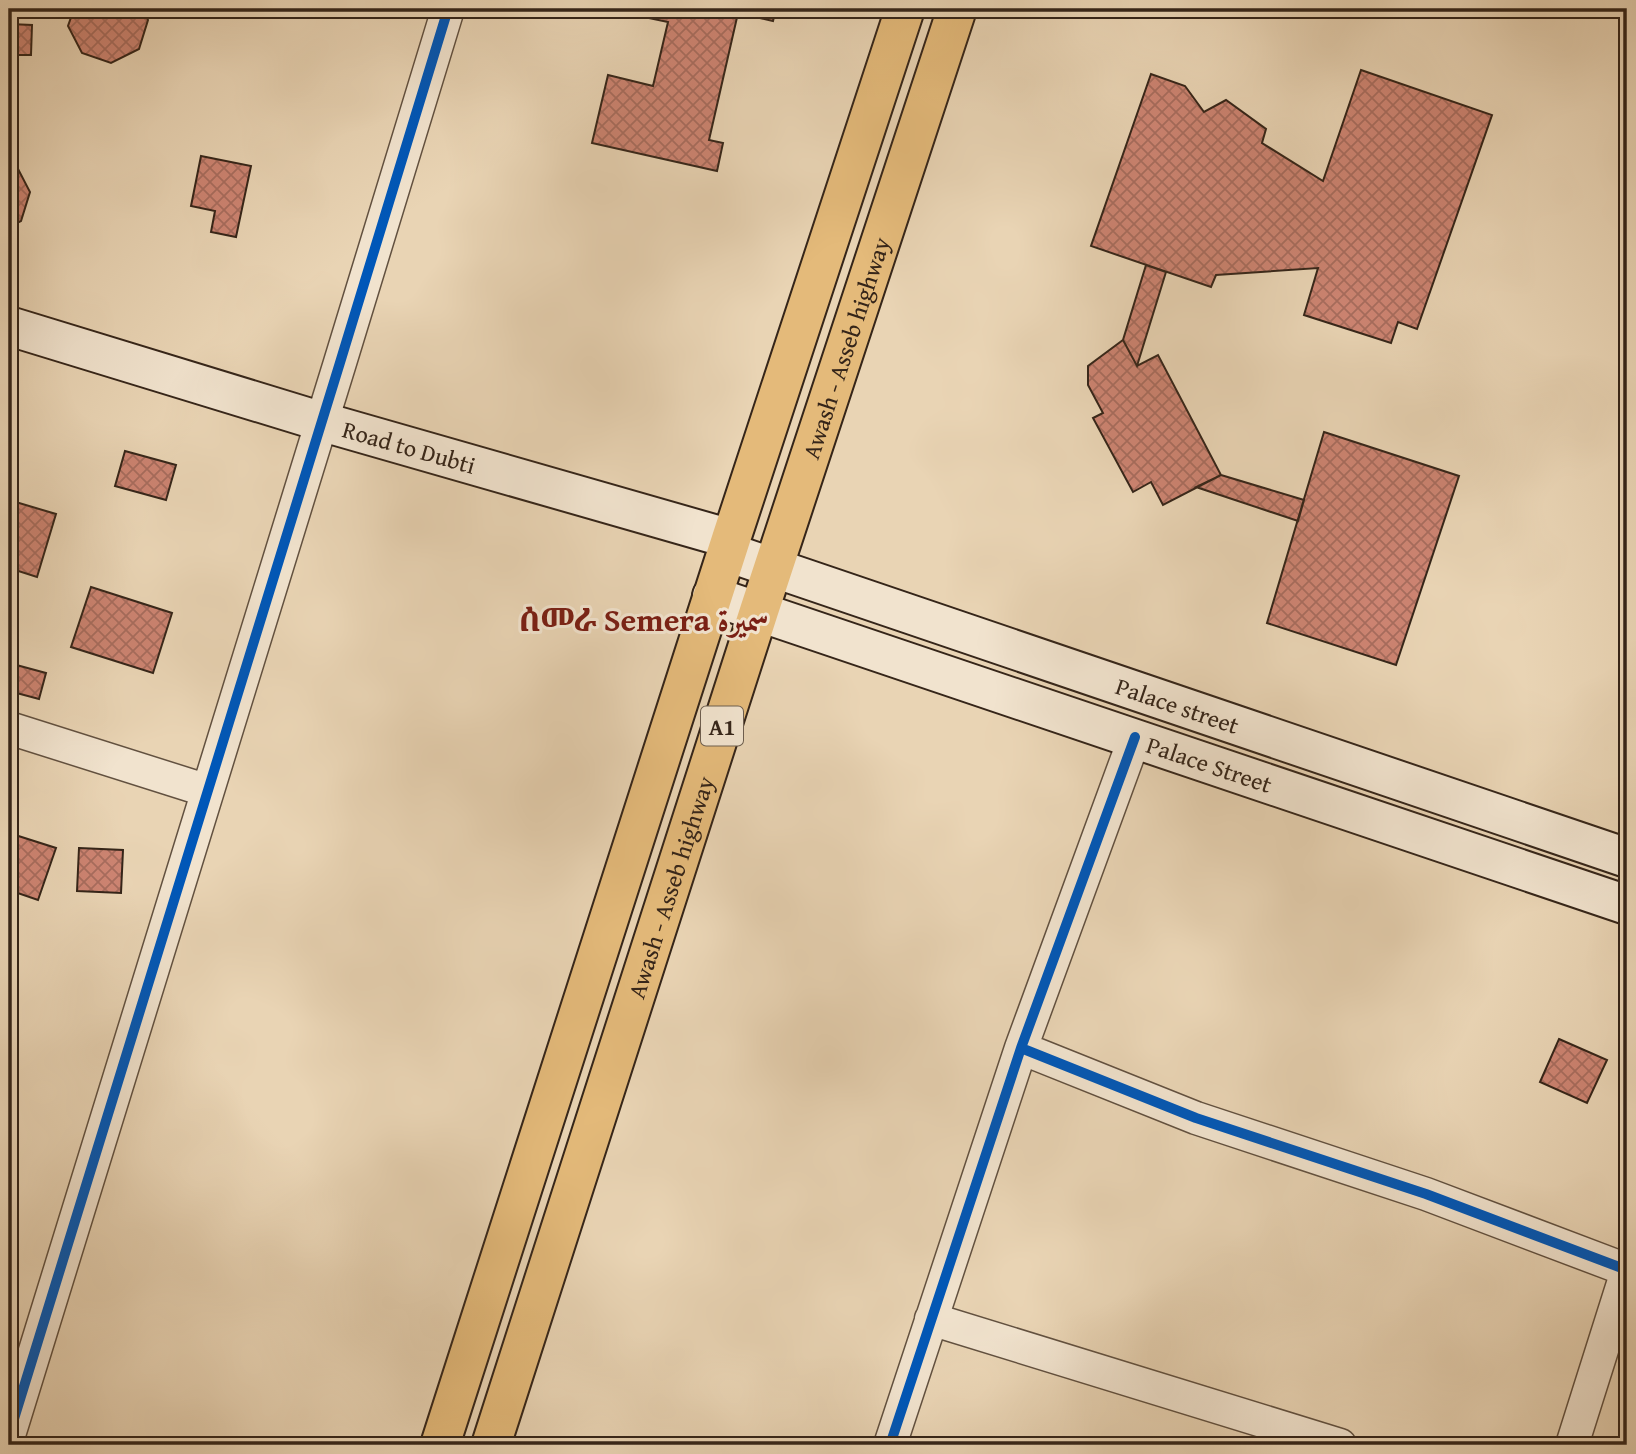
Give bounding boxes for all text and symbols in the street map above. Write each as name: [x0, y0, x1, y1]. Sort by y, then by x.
street label: Awash - Asseb highway: [793, 232, 898, 463]
street label: Road to Dubti: [339, 411, 480, 482]
district label: ሰመራ Semera سميرة: [519, 596, 769, 643]
street label: Palace street: [1111, 668, 1244, 743]
road number: A1: [701, 706, 743, 746]
street label: Palace Street: [1142, 727, 1277, 802]
street label: Awash - Asseb highway: [618, 771, 722, 1003]

